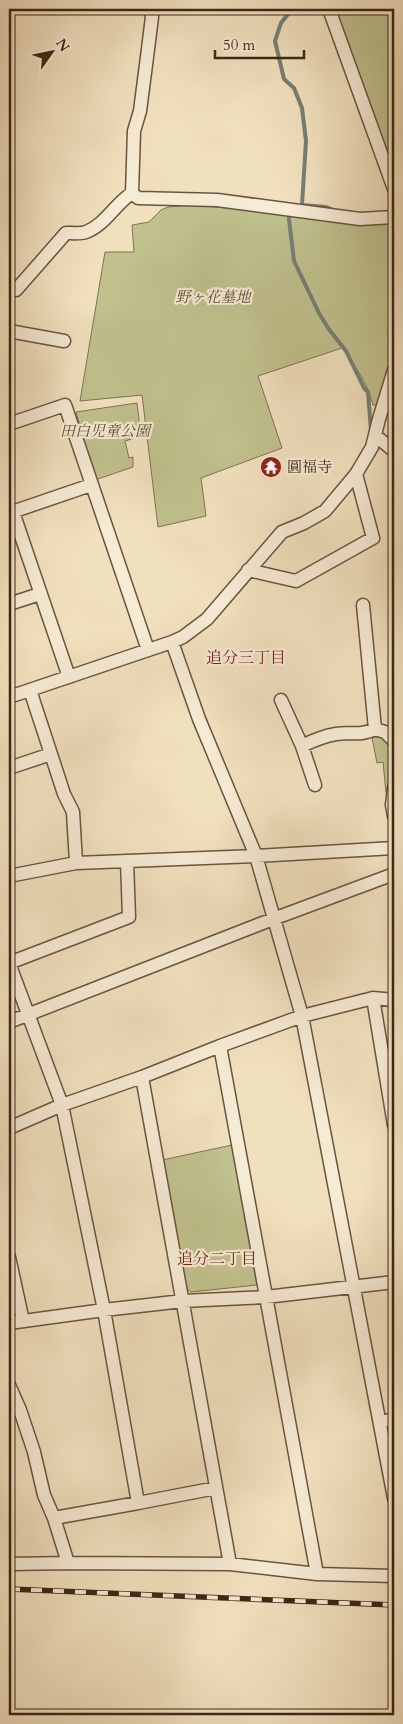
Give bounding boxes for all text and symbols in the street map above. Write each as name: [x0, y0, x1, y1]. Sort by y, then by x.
north arrow: [28, 28, 78, 78]
scale bar: [215, 28, 304, 60]
text: N: [51, 35, 74, 55]
text: 50 m: [223, 35, 255, 55]
park label: 野ヶ花墓地: [175, 287, 252, 307]
park label: 田白児童公園: [60, 421, 153, 441]
temple icon: 圓福寺: [259, 455, 283, 479]
place label: 圓福寺: [287, 457, 332, 477]
district label: 追分三丁目: [206, 647, 286, 669]
district label: 追分二丁目: [177, 1248, 257, 1270]

